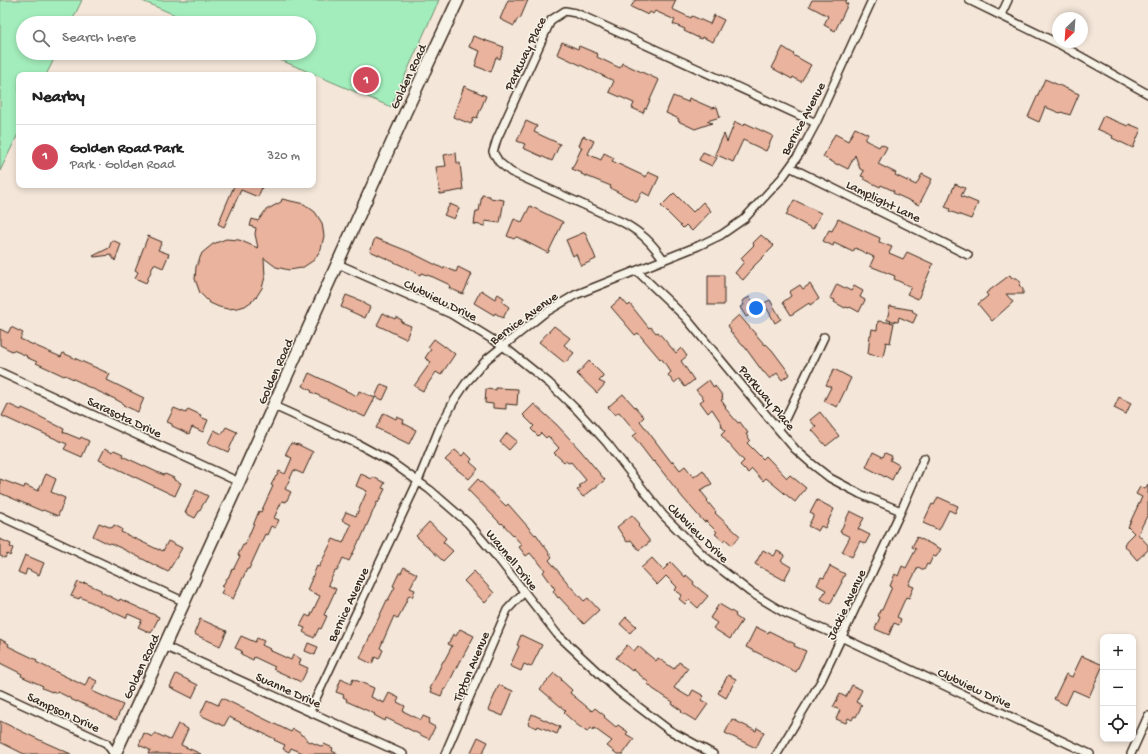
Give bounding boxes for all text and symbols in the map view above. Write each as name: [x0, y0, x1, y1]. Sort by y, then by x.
north arrow: [1052, 12, 1088, 48]
street label: Parkway Place: [502, 15, 551, 94]
search box: [16, 16, 316, 60]
icon: search: [30, 27, 52, 49]
text: Search here: [62, 29, 136, 47]
street label: Golden Road: [388, 41, 431, 112]
pin: 1: [353, 65, 379, 95]
street label: Bernice Avenue: [778, 80, 830, 159]
text: Nearby: [32, 88, 85, 108]
text: Golden Road Park: [70, 140, 183, 158]
text: 1: [42, 149, 48, 164]
text: 320 m: [267, 149, 300, 164]
text: Park · Golden Road: [70, 158, 175, 173]
street label: Lamplight Lane: [843, 178, 923, 227]
street label: Clubview Drive: [401, 277, 479, 326]
street label: Bernice Avenue: [487, 289, 562, 349]
your location: [746, 298, 766, 318]
street label: Golden Road: [255, 336, 298, 407]
street label: Parkway Place: [734, 362, 798, 434]
street label: Sarasota Drive: [84, 394, 164, 442]
street label: Clubview Drive: [663, 501, 731, 567]
street label: Waunell Drive: [482, 527, 540, 594]
street label: Bernice Avenue: [325, 565, 373, 646]
street label: Jackie Avenue: [824, 567, 870, 643]
street label: Tipton Avenue: [450, 629, 494, 705]
street label: Golden Road: [121, 631, 164, 702]
map controls: [1100, 634, 1136, 742]
button: +: [1100, 634, 1136, 670]
street label: Clubview Drive: [935, 666, 1013, 713]
street label: Suanne Drive: [253, 670, 323, 712]
button: −: [1100, 670, 1136, 706]
street label: Sampson Drive: [24, 690, 102, 737]
button: locate: [1100, 706, 1136, 742]

